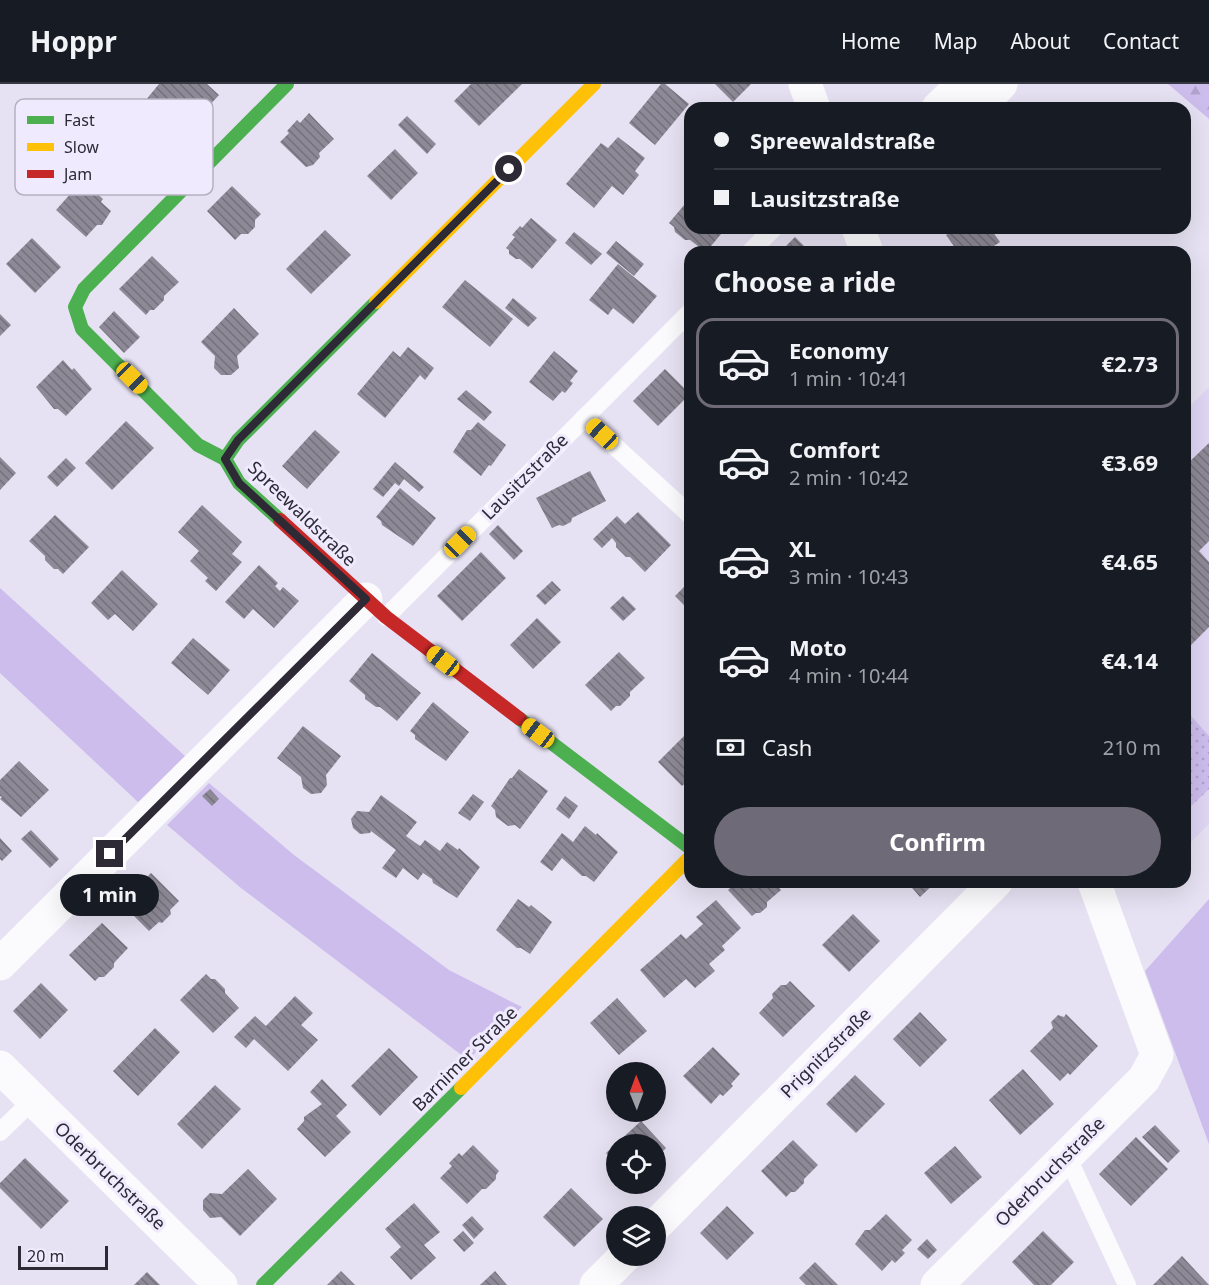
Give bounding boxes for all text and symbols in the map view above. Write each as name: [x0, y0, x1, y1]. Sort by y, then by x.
text: Hoppr: [30, 22, 117, 60]
text: Home: [841, 27, 901, 55]
text: Map: [934, 27, 977, 55]
text: About: [1010, 27, 1070, 55]
text: Contact: [1103, 27, 1179, 55]
legend: [15, 99, 213, 195]
text: Fast: [64, 109, 95, 131]
text: Spreewaldstraße: [750, 125, 936, 155]
text: Slow: [64, 136, 99, 158]
route start: [495, 155, 522, 182]
text: Jam: [62, 163, 92, 185]
text: Lausitzstraße: [750, 183, 900, 213]
text: Choose a ride: [714, 263, 896, 300]
text: Economy: [789, 335, 888, 365]
icon: car: [717, 336, 771, 390]
text: €2.73: [1101, 348, 1158, 378]
car: [113, 359, 151, 397]
text: 1 min · 10:41: [789, 365, 909, 392]
car: [583, 415, 621, 453]
street label: Lausitzstraße: [476, 428, 573, 525]
text: Comfort: [789, 434, 880, 464]
icon: car: [717, 435, 771, 489]
text: €3.69: [1101, 447, 1158, 477]
street label: Spreewaldstraße: [243, 455, 362, 571]
text: 2 min · 10:42: [789, 464, 909, 491]
car: [441, 523, 479, 561]
text: XL: [789, 533, 816, 563]
icon: car: [717, 534, 771, 588]
text: €4.65: [1101, 546, 1158, 576]
text: 3 min · 10:43: [789, 563, 909, 590]
text: Moto: [789, 632, 847, 662]
icon: car: [717, 633, 771, 687]
car: [423, 643, 463, 679]
text: €4.14: [1101, 645, 1158, 675]
text: 4 min · 10:44: [789, 662, 909, 689]
car: [518, 715, 558, 751]
icon: cash: [714, 731, 747, 764]
text: Cash: [762, 732, 812, 762]
text: 210 m: [1103, 734, 1161, 761]
button: Confirm: [714, 807, 1161, 876]
route end: [96, 840, 123, 867]
callout: 1 min: [60, 875, 160, 917]
text: 1 min: [82, 881, 137, 908]
street label: Barnimer Straße: [407, 1001, 522, 1116]
street label: Prignitzstraße: [775, 1002, 876, 1103]
north arrow: [606, 1062, 666, 1122]
map controls: [606, 1062, 666, 1266]
street label: Oderbruchstraße: [989, 1111, 1109, 1231]
street label: Oderbruchstraße: [50, 1116, 172, 1235]
button: locate: [606, 1134, 666, 1194]
button: layers: [606, 1206, 666, 1266]
scale bar: [18, 1243, 108, 1270]
text: 20 m: [27, 1245, 64, 1267]

